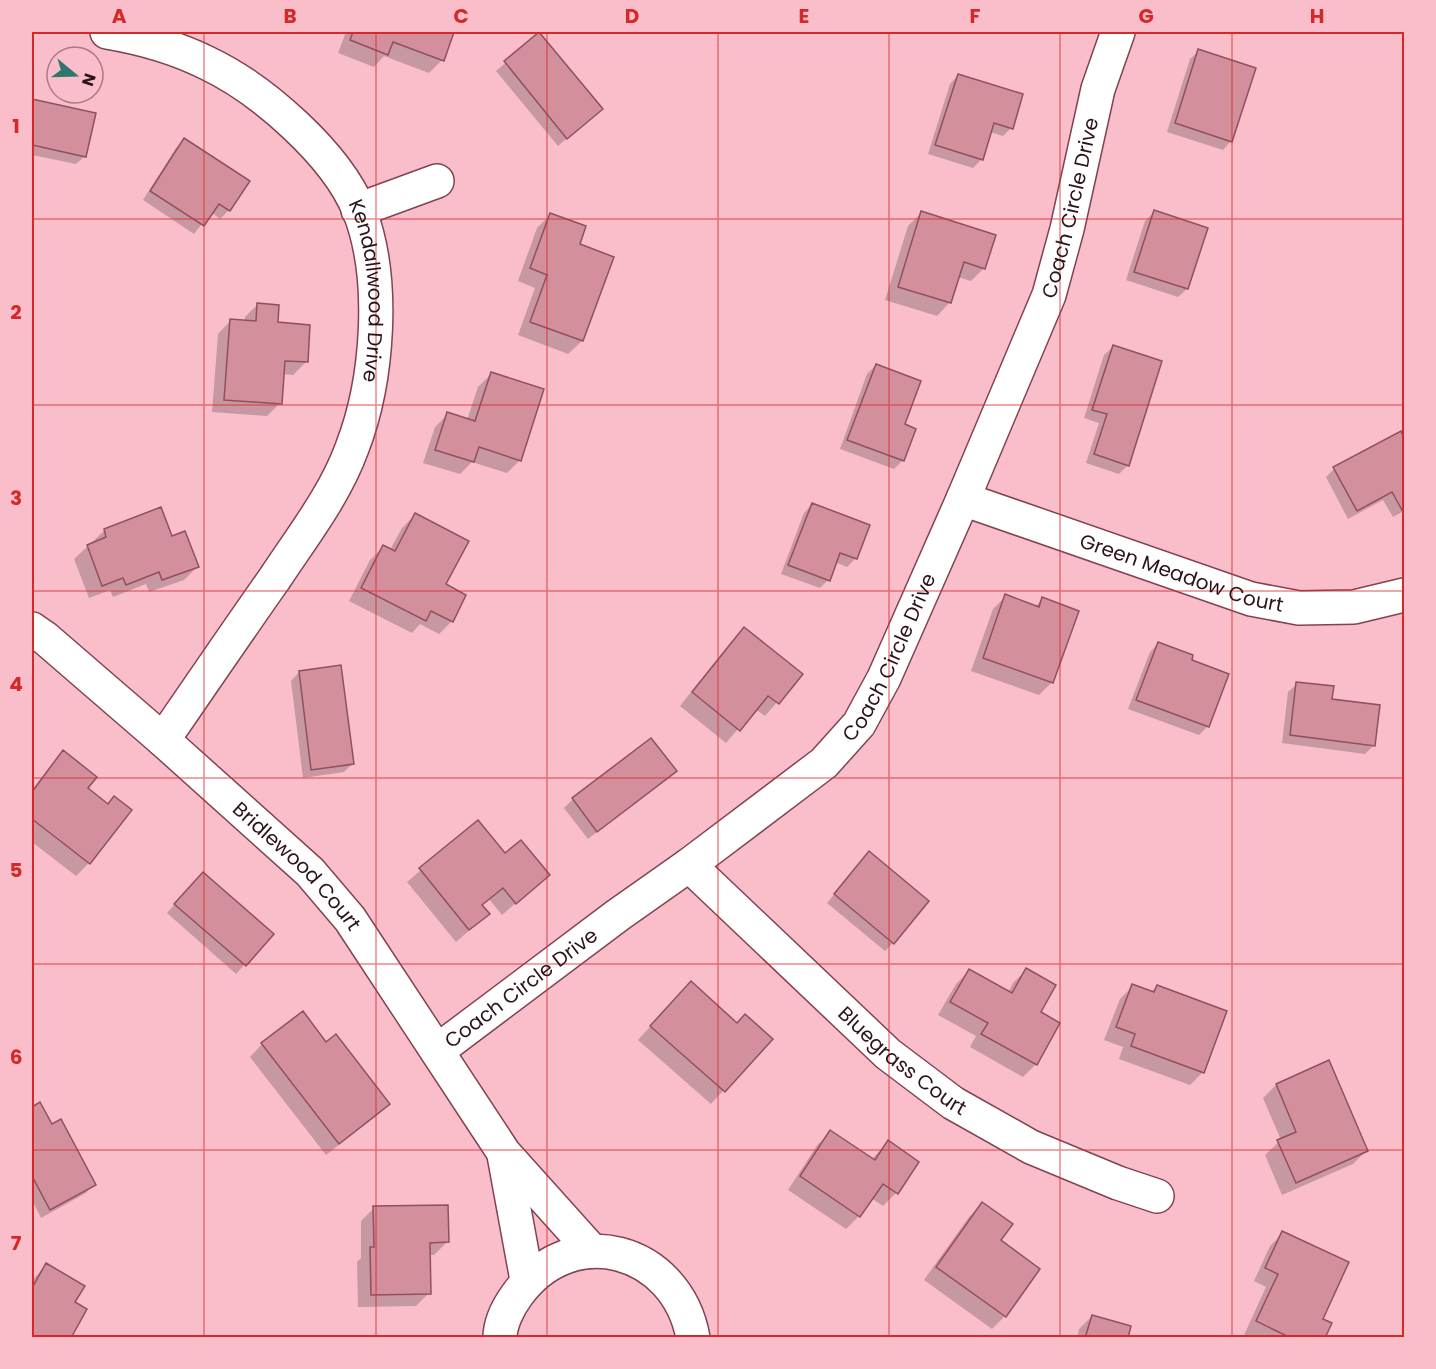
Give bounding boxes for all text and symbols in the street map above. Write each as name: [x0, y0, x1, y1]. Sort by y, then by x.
text: A: [112, 2, 127, 30]
text: B: [283, 2, 297, 30]
text: C: [453, 2, 469, 30]
text: D: [625, 2, 639, 30]
text: E: [799, 2, 809, 30]
text: F: [970, 2, 981, 30]
text: G: [1138, 2, 1154, 30]
text: H: [1310, 2, 1324, 30]
north arrow: [45, 45, 105, 105]
text: N: [76, 70, 102, 89]
text: 1: [12, 112, 20, 140]
street label: Coach Circle Drive: [1035, 115, 1105, 301]
street label: Kendallwood Drive: [342, 194, 390, 384]
text: 2: [10, 298, 22, 326]
text: 3: [10, 484, 22, 512]
street label: Green Meadow Court: [1076, 527, 1286, 619]
street label: Coach Circle Drive: [836, 569, 943, 748]
text: 4: [9, 670, 23, 698]
street label: Bridlewood Court: [227, 795, 368, 936]
text: 5: [10, 856, 23, 884]
street label: Coach Circle Drive: [439, 921, 603, 1055]
street label: Bluegrass Court: [832, 1000, 972, 1122]
text: 6: [10, 1043, 22, 1071]
text: 7: [11, 1229, 22, 1257]

